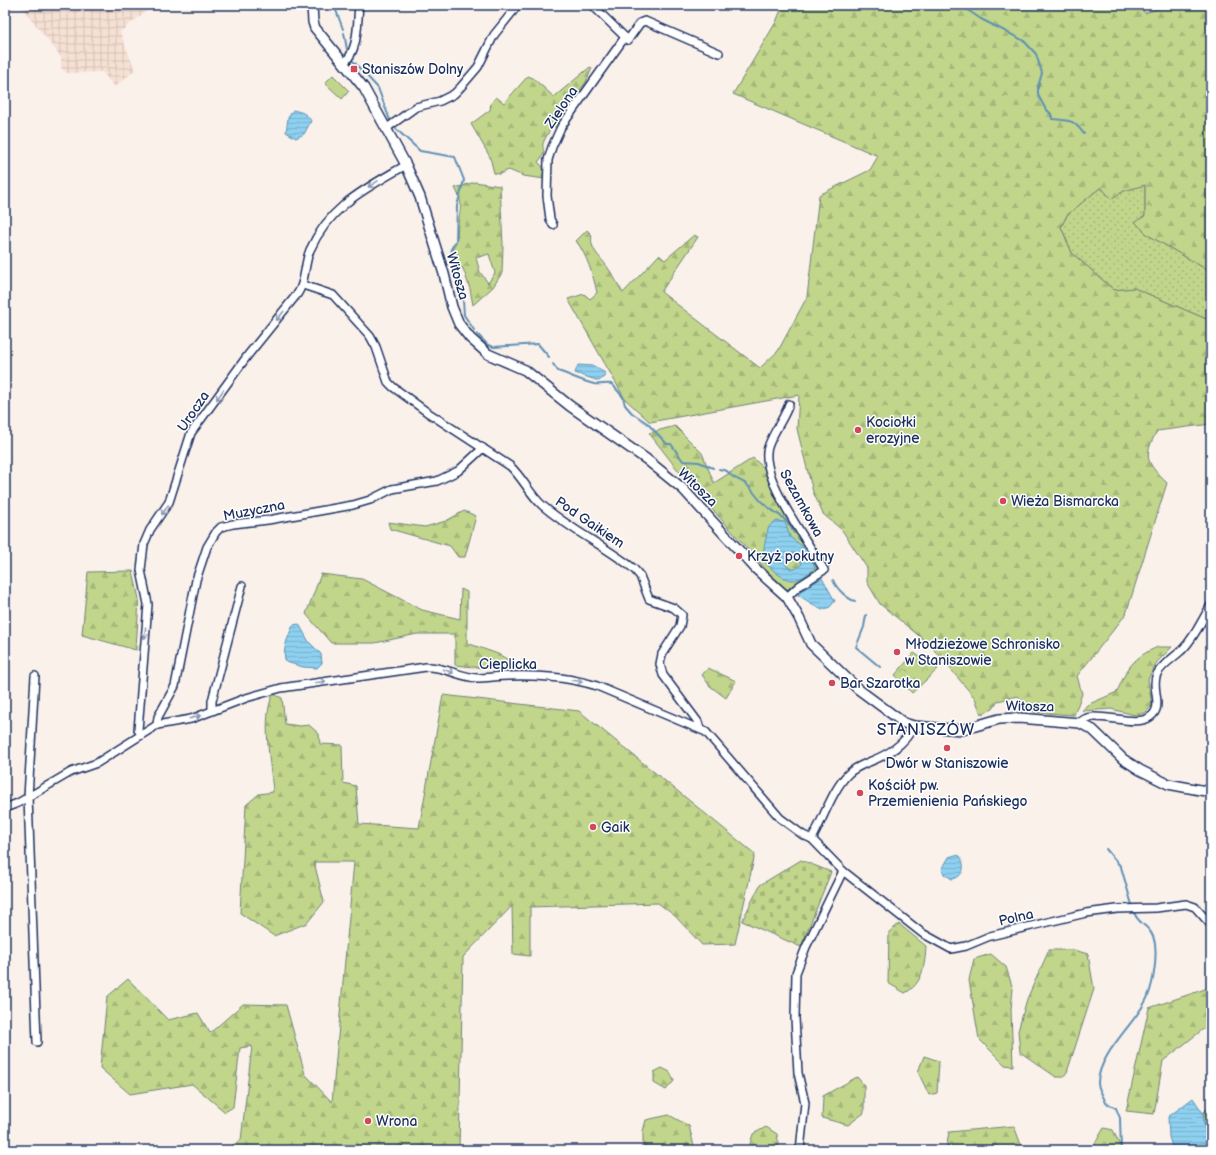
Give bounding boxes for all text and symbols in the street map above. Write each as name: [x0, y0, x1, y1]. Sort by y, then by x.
place label: Staniszów Dolny: [362, 61, 464, 78]
marker: Staniszów Dolny: [349, 64, 359, 74]
street label: Zielona: [541, 83, 582, 132]
one-way arrow: [367, 181, 379, 189]
street label: Witosza: [443, 250, 472, 302]
one-way arrow: [275, 311, 284, 321]
street label: Urocza: [174, 388, 213, 435]
one-way arrow: [216, 389, 224, 400]
place label: Kociołki erozyjne: [866, 414, 919, 447]
marker: Kociołki erozyjne: [853, 425, 863, 435]
street label: Witosza: [674, 464, 721, 510]
street label: Sezamkowa: [776, 467, 827, 540]
street label: Pod Gaikiem: [552, 493, 628, 552]
place label: Wieża Bismarcka: [1011, 493, 1119, 510]
street label: Muzyczna: [222, 496, 286, 525]
marker: Wieża Bismarcka: [998, 496, 1008, 506]
one-way arrow: [160, 504, 168, 516]
place label: Krzyż pokutny: [747, 548, 835, 565]
marker: Krzyż pokutny: [734, 551, 744, 561]
one-way arrow: [142, 626, 149, 639]
place label: Młodzieżowe Schronisko w Staniszowie: [905, 636, 1060, 669]
marker: Młodzieżowe Schronisko w Staniszowie: [892, 647, 902, 657]
street label: Cieplicka: [479, 656, 537, 673]
one-way arrow: [441, 668, 454, 675]
place label: Bar Szarotka: [840, 675, 920, 692]
one-way arrow: [570, 677, 583, 685]
one-way arrow: [313, 678, 326, 686]
marker: Bar Szarotka: [827, 678, 837, 688]
street label: Witosza: [1006, 698, 1054, 715]
one-way arrow: [189, 713, 202, 721]
district label: STANISZÓW: [877, 719, 975, 740]
marker: Dwór w Staniszowie: [942, 743, 952, 753]
place label: Dwór w Staniszowie: [886, 755, 1008, 772]
place label: Kościół pw. Przemienienia Pańskiego: [868, 777, 1028, 810]
marker: Kościół pw. Przemienienia Pańskiego: [855, 788, 865, 798]
place label: Gaik: [601, 819, 630, 836]
marker: Gaik: [588, 822, 598, 832]
street label: Polna: [997, 905, 1035, 930]
place label: Wrona: [376, 1113, 417, 1130]
marker: Wrona: [363, 1116, 373, 1126]

